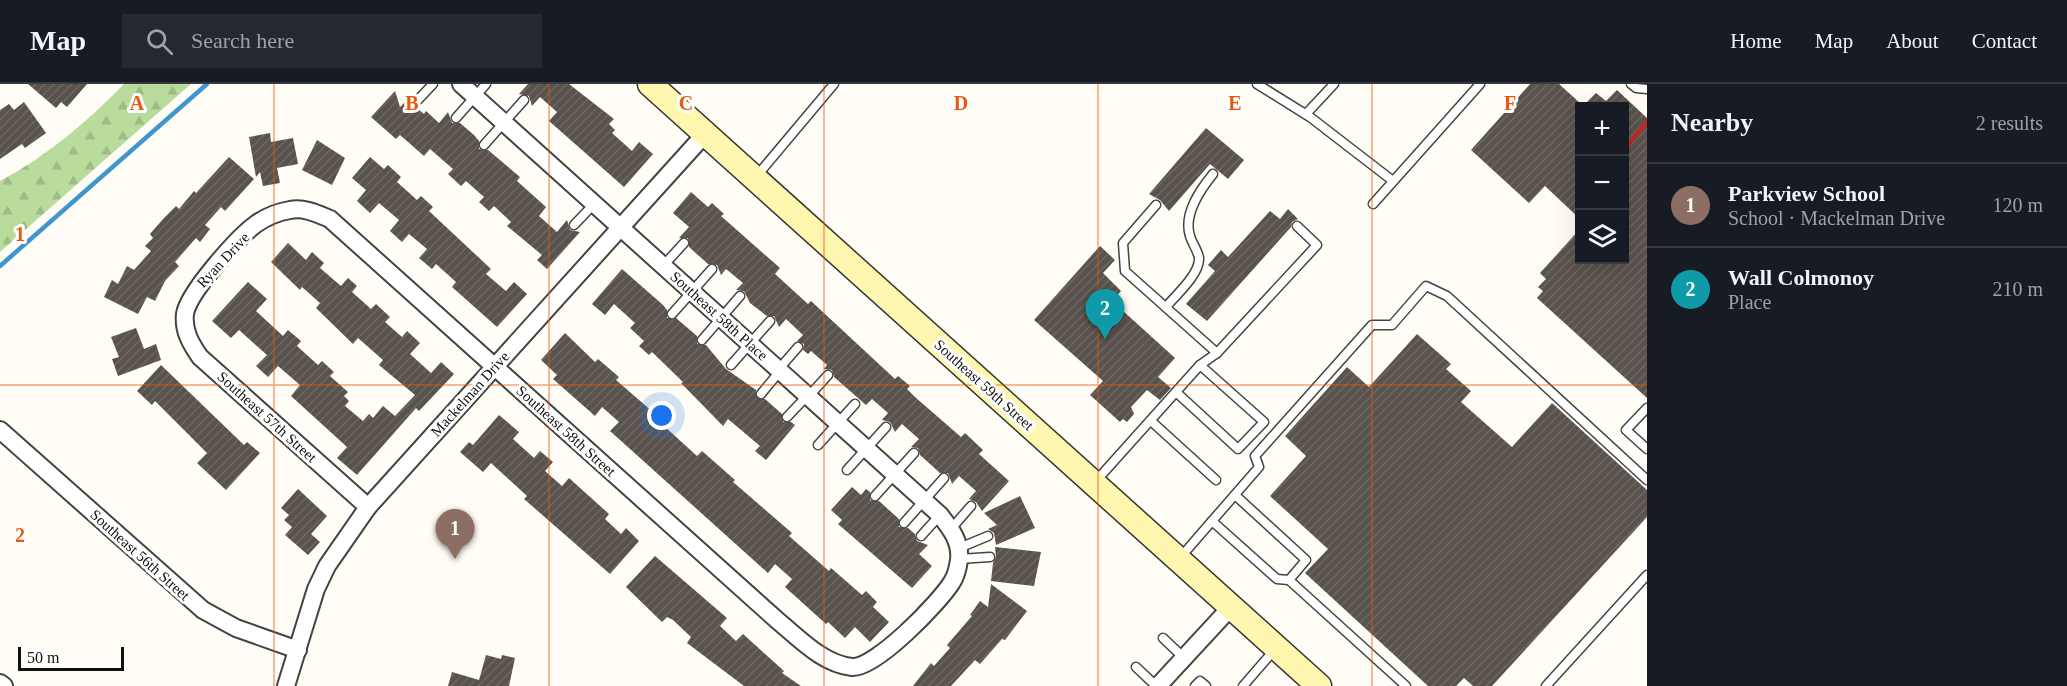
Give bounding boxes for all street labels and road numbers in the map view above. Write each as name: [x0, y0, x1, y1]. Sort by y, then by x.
street label: Ryan Drive: [194, 229, 253, 291]
street label: Southeast 58th Place: [667, 268, 771, 364]
street label: Southeast 59th Street: [931, 336, 1037, 434]
street label: Mackelman Drive: [428, 348, 513, 440]
street label: Southeast 57th Street: [214, 368, 320, 466]
street label: Southeast 58th Street: [513, 382, 619, 480]
street label: Southeast 56th Street: [87, 506, 193, 604]

